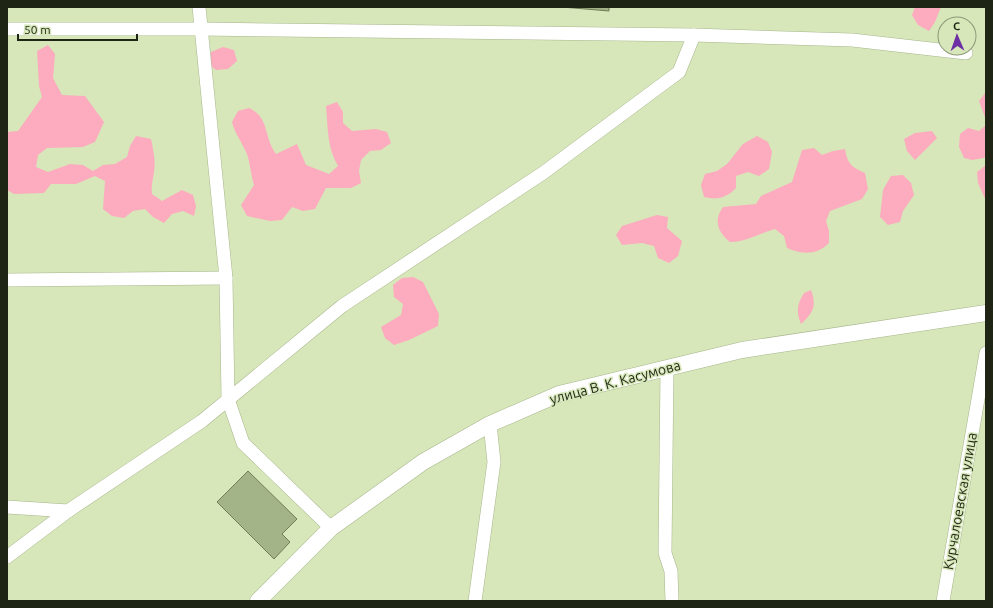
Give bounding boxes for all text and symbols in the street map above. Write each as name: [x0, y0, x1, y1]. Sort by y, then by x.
scale bar: [18, 16, 137, 42]
north arrow: [937, 16, 977, 56]
text: С: [953, 20, 960, 32]
text: 50 m: [24, 23, 51, 36]
street label: улица В. К. Касумова: [548, 357, 682, 407]
street label: Курчалоевская улица: [940, 431, 980, 571]

